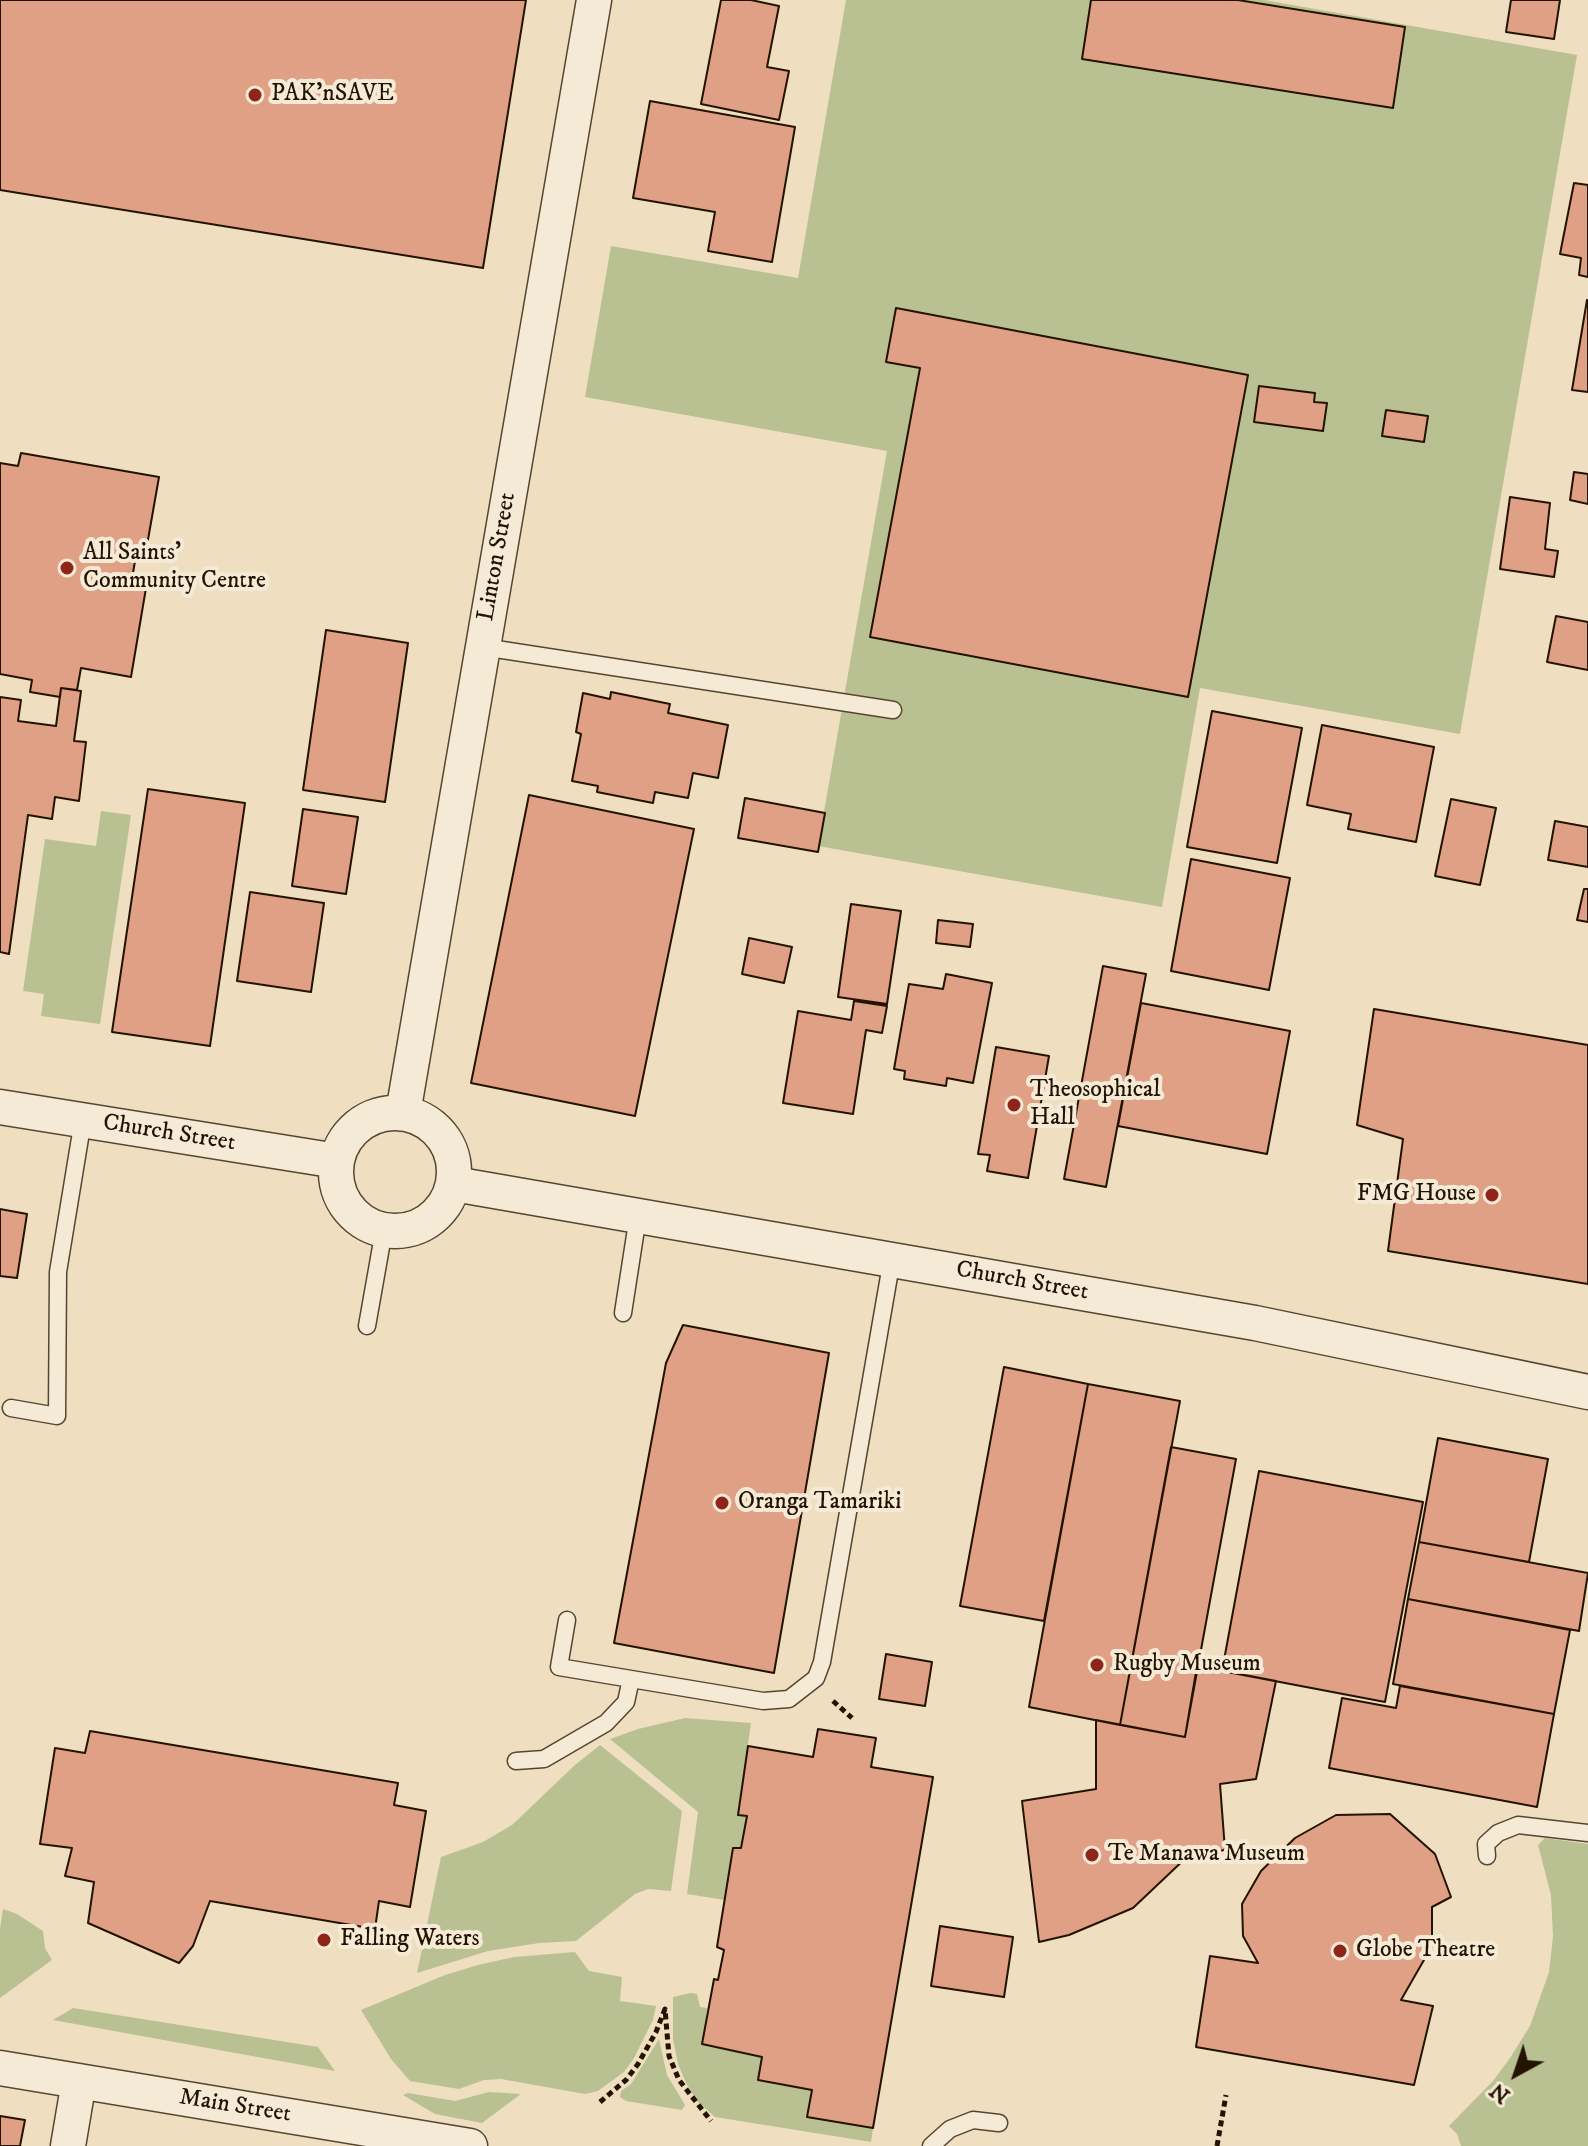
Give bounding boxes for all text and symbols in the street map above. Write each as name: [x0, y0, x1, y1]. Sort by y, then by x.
place label: PAK'nSAVE: [271, 81, 394, 109]
marker: PAK'nSAVE: [246, 86, 264, 104]
street label: Linton Street: [473, 491, 523, 623]
place label: All Saints' Community Centre: [83, 540, 266, 596]
marker: All Saints' Community Centre: [58, 559, 76, 577]
place label: Theosophical Hall: [1030, 1077, 1160, 1133]
marker: Theosophical Hall: [1005, 1096, 1023, 1114]
street label: Church Street: [101, 1109, 237, 1159]
place label: FMG House: [1357, 1181, 1476, 1209]
marker: FMG House: [1483, 1186, 1501, 1204]
street label: Church Street: [954, 1256, 1090, 1308]
place label: Oranga Tamariki: [738, 1489, 901, 1517]
marker: Oranga Tamariki: [713, 1494, 731, 1512]
place label: Rugby Museum: [1113, 1651, 1261, 1679]
marker: Rugby Museum: [1088, 1656, 1106, 1674]
place label: Te Manawa Museum: [1108, 1841, 1305, 1869]
marker: Te Manawa Museum: [1083, 1846, 1101, 1864]
place label: Falling Waters: [340, 1926, 479, 1954]
marker: Falling Waters: [315, 1931, 333, 1949]
place label: Globe Theatre: [1356, 1937, 1495, 1965]
marker: Globe Theatre: [1331, 1942, 1349, 1960]
north arrow: [1476, 2034, 1556, 2114]
text: N: [1485, 2077, 1516, 2109]
street label: Main Street: [177, 2084, 293, 2130]

